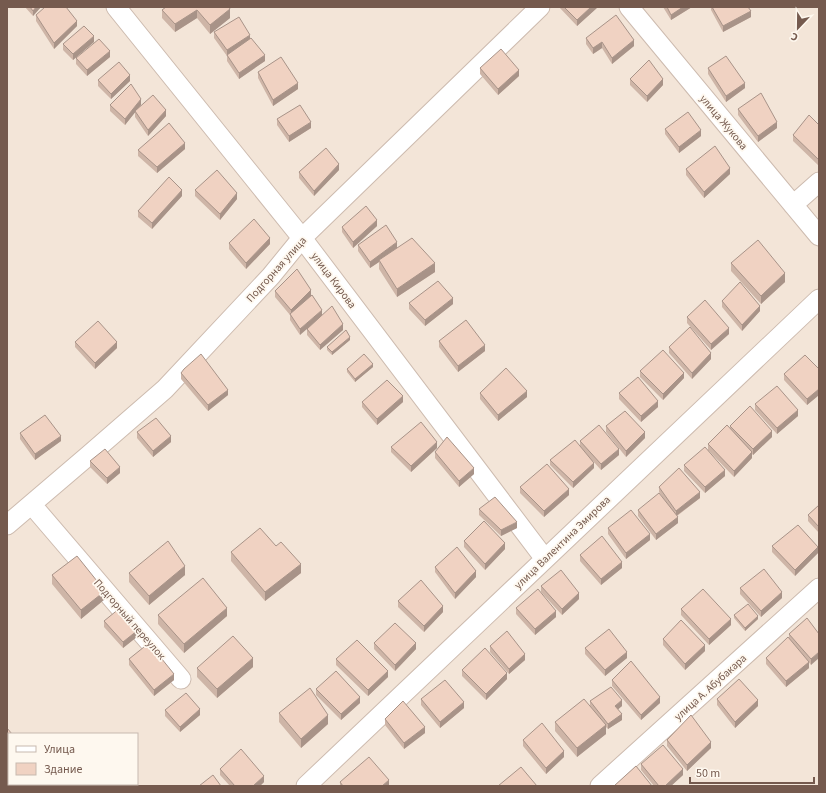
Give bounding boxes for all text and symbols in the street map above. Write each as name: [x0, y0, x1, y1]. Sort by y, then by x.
north arrow: [778, 8, 818, 48]
text: С: [788, 28, 800, 45]
street label: улица Жукова: [696, 92, 751, 153]
street label: Подгорная улица: [243, 233, 310, 305]
street label: улица Кирова: [308, 249, 360, 312]
street label: улица Валентина Эмирова: [511, 492, 614, 592]
street label: Подгорный переулок: [90, 576, 169, 663]
street label: улица А. Абубакара: [671, 651, 750, 724]
legend: [8, 733, 138, 785]
text: Улица: [44, 741, 75, 758]
scale bar: [690, 759, 814, 785]
text: Здание: [44, 761, 83, 778]
text: 50 m: [696, 765, 720, 782]

